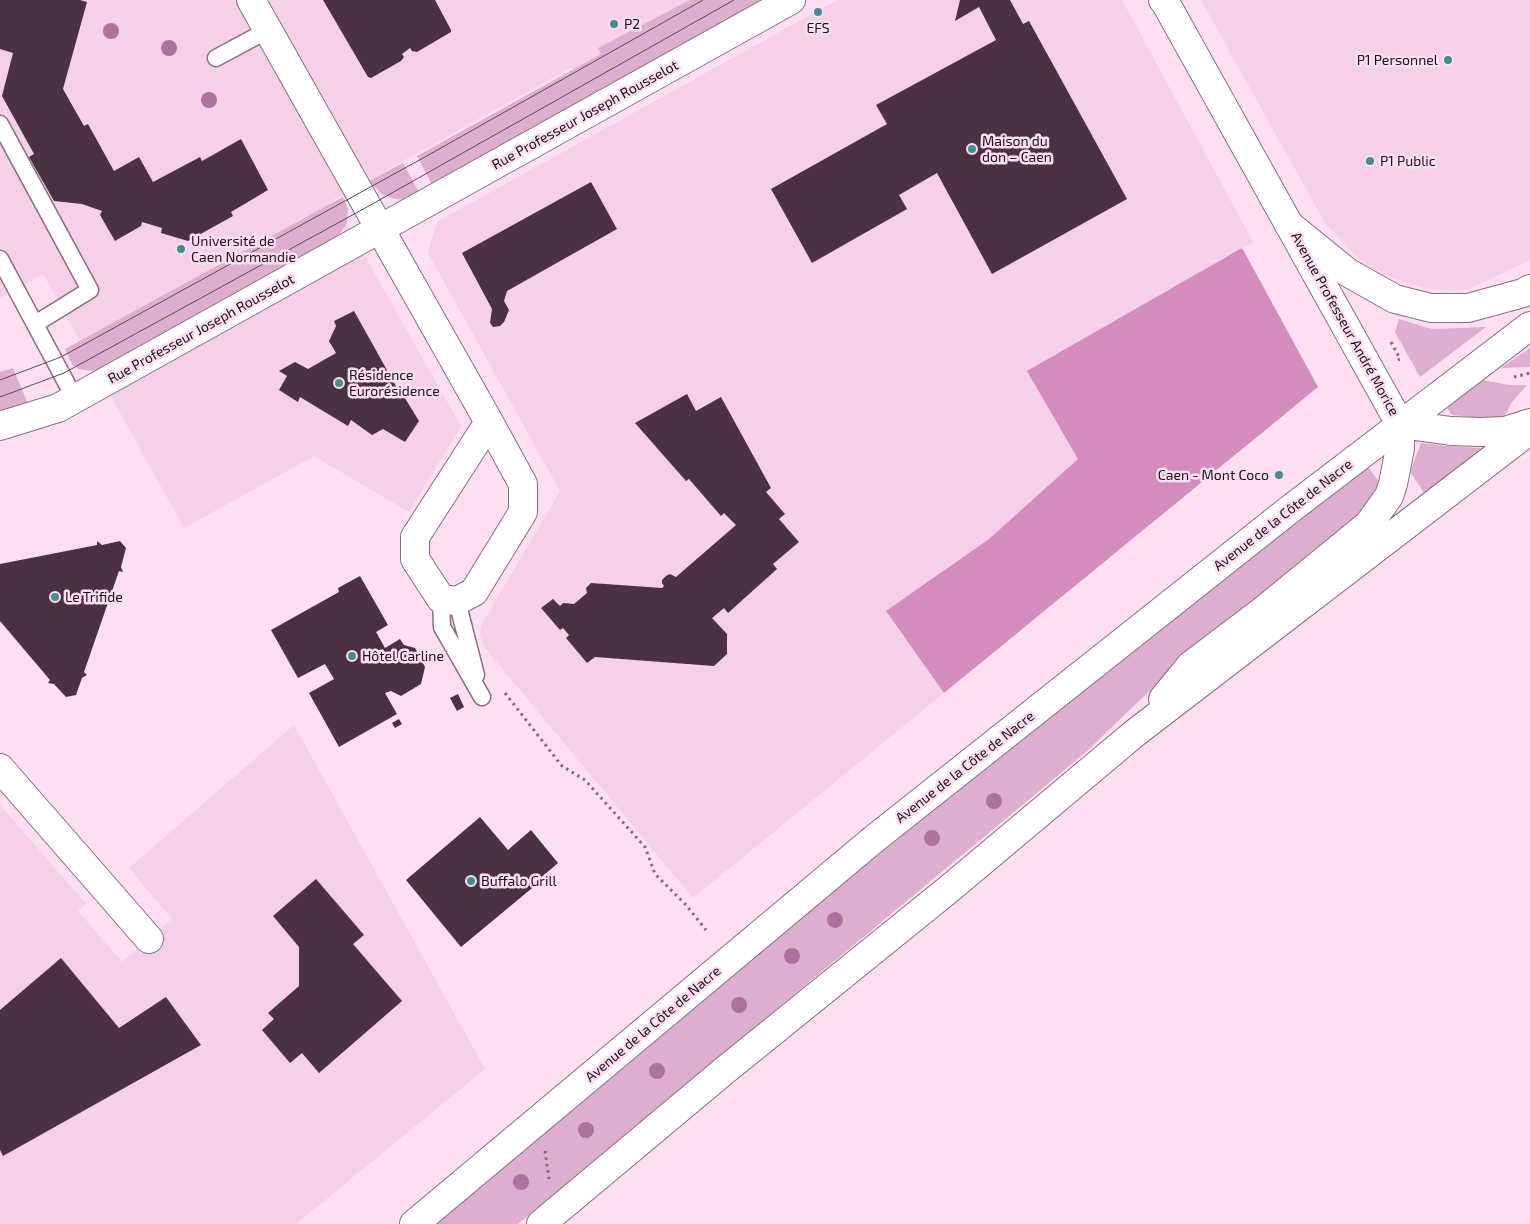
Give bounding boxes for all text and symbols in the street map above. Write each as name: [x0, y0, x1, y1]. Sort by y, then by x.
marker: EFS: [812, 6, 824, 18]
place label: P2: [624, 16, 640, 32]
marker: P2: [608, 18, 620, 30]
place label: EFS: [806, 20, 830, 36]
place label: P1 Personnel: [1357, 52, 1438, 68]
marker: P1 Personnel: [1442, 54, 1454, 66]
street label: Rue Professeur Joseph Rousselot: [489, 57, 681, 173]
place label: Maison du don – Caen: [982, 133, 1052, 166]
marker: Maison du don – Caen: [966, 143, 978, 155]
place label: P1 Public: [1380, 153, 1436, 169]
marker: P1 Public: [1364, 155, 1376, 167]
street label: Avenue Professeur André Morice: [1287, 229, 1403, 419]
place label: Université de Caen Normandie: [191, 233, 296, 266]
marker: Université de Caen Normandie: [175, 243, 187, 255]
street label: Rue Professeur Joseph Rousselot: [105, 271, 297, 387]
place label: Résidence Eurorésidence: [349, 367, 440, 400]
marker: Résidence Eurorésidence: [333, 377, 345, 389]
street label: Avenue de la Côte de Nacre: [1210, 456, 1356, 574]
place label: Caen - Mont Coco: [1158, 467, 1269, 483]
marker: Caen - Mont Coco: [1273, 469, 1285, 481]
place label: Le Trifide: [65, 589, 123, 605]
marker: Le Trifide: [49, 591, 61, 603]
place label: Hôtel Carline: [362, 648, 444, 664]
marker: Hôtel Carline: [346, 650, 358, 662]
street label: Avenue de la Côte de Nacre: [892, 708, 1038, 826]
place label: Buffalo Grill: [481, 873, 557, 889]
marker: Buffalo Grill: [465, 875, 477, 887]
street label: Avenue de la Côte de Nacre: [582, 962, 724, 1086]

